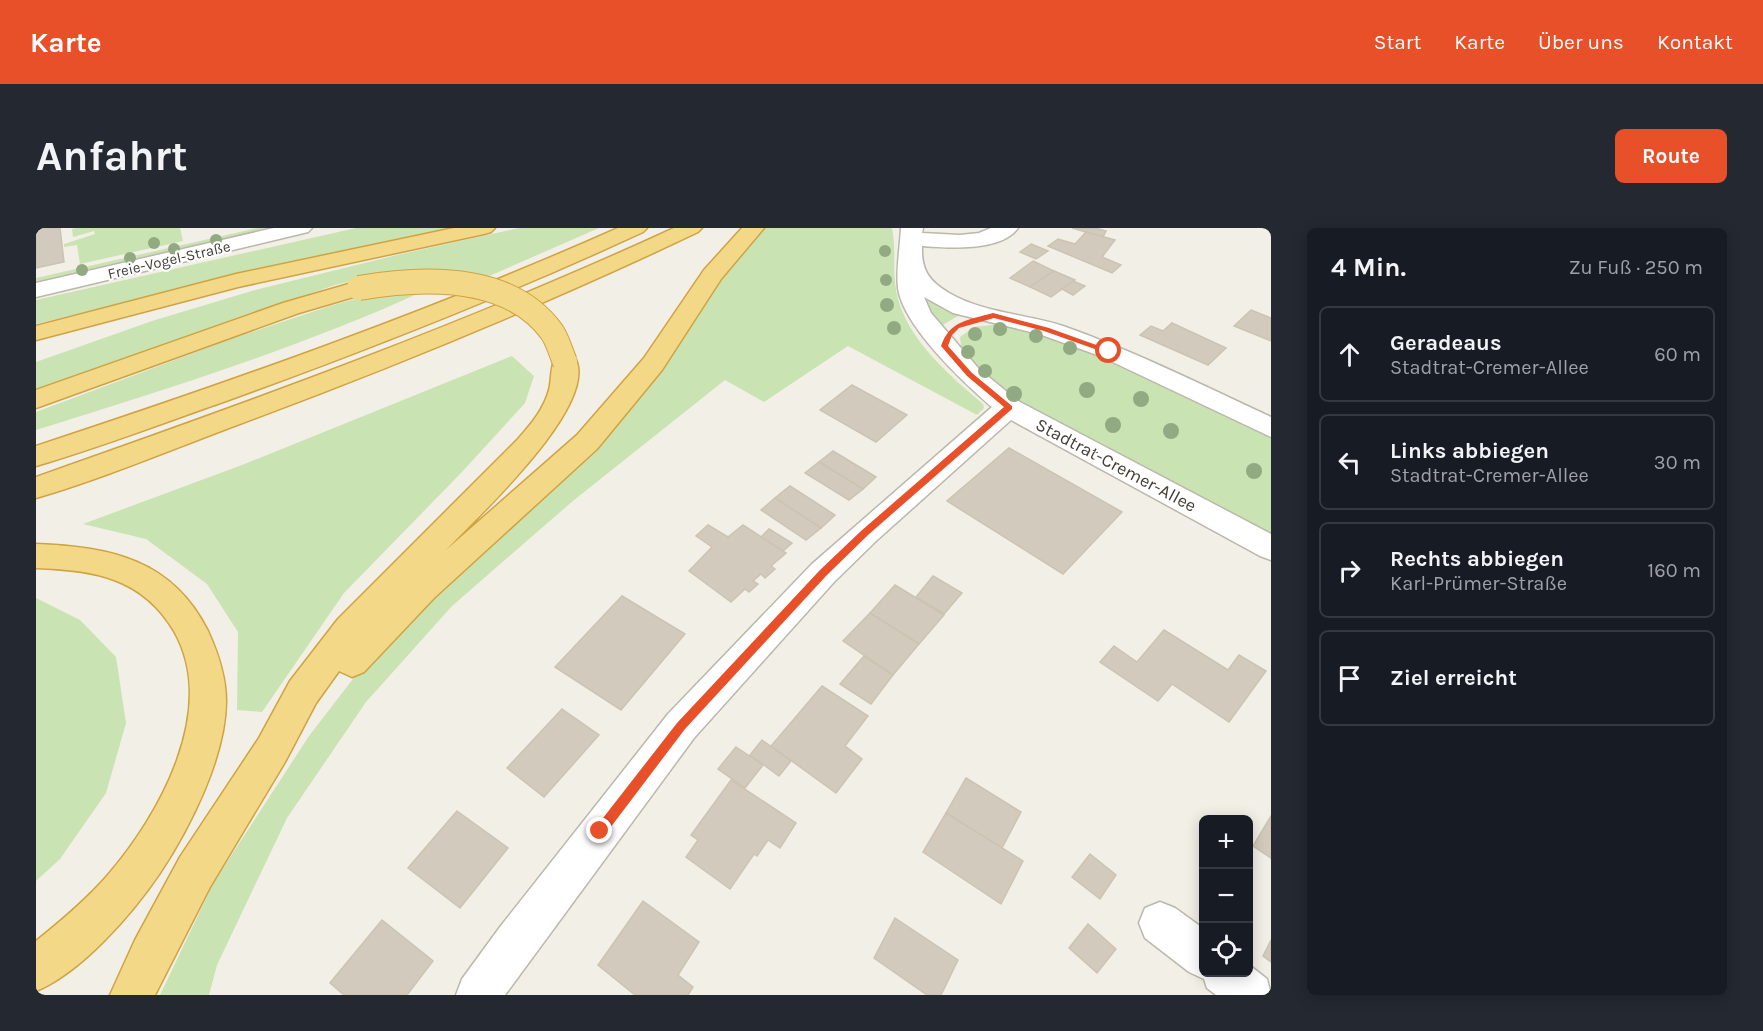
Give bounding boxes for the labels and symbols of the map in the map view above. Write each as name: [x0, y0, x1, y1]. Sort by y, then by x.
street label: Freie-Vogel-Straße: [106, 237, 232, 283]
route start: [1095, 337, 1121, 363]
street label: Stadtrat-Cremer-Allee: [1032, 413, 1200, 517]
route end: [586, 817, 612, 843]

